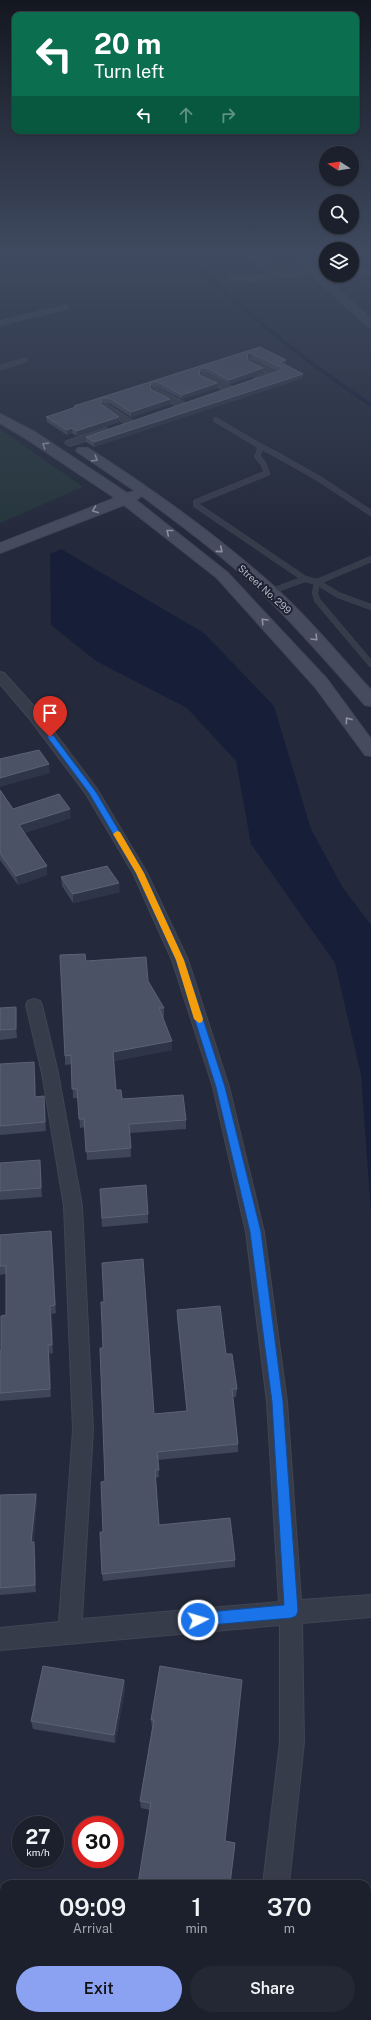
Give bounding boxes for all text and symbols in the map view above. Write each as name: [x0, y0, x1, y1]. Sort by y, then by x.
text: 20 m: [94, 27, 161, 60]
icon: left: [28, 28, 80, 80]
text: Turn left: [94, 61, 164, 82]
icon: left: [133, 104, 155, 126]
icon: ahead: [175, 104, 197, 126]
icon: right: [217, 104, 239, 126]
north arrow: [319, 146, 359, 186]
map controls: [319, 146, 359, 282]
button: search: [319, 194, 359, 234]
button: layers: [319, 242, 359, 282]
one-way arrow: [42, 442, 49, 449]
one-way arrow: [91, 454, 98, 462]
one-way arrow: [92, 506, 99, 514]
one-way arrow: [167, 530, 174, 537]
one-way arrow: [215, 545, 223, 552]
street label: Street No. 299: [236, 562, 294, 616]
one-way arrow: [262, 618, 269, 625]
one-way arrow: [310, 633, 318, 641]
pin: [33, 696, 67, 737]
icon: arrive: [39, 702, 61, 724]
one-way arrow: [346, 717, 353, 724]
position arrow: [177, 1599, 219, 1641]
speed limit sign: 30: [72, 1816, 124, 1868]
text: 27: [25, 1825, 51, 1849]
text: km/h: [26, 1846, 50, 1858]
text: 09:09: [59, 1893, 126, 1921]
text: 1: [192, 1893, 202, 1921]
text: 370: [267, 1893, 312, 1921]
text: Arrival: [73, 1921, 113, 1936]
text: min: [186, 1921, 208, 1936]
text: m: [284, 1921, 295, 1936]
button: Exit: [16, 1966, 182, 2012]
button: Share: [190, 1966, 355, 2012]

